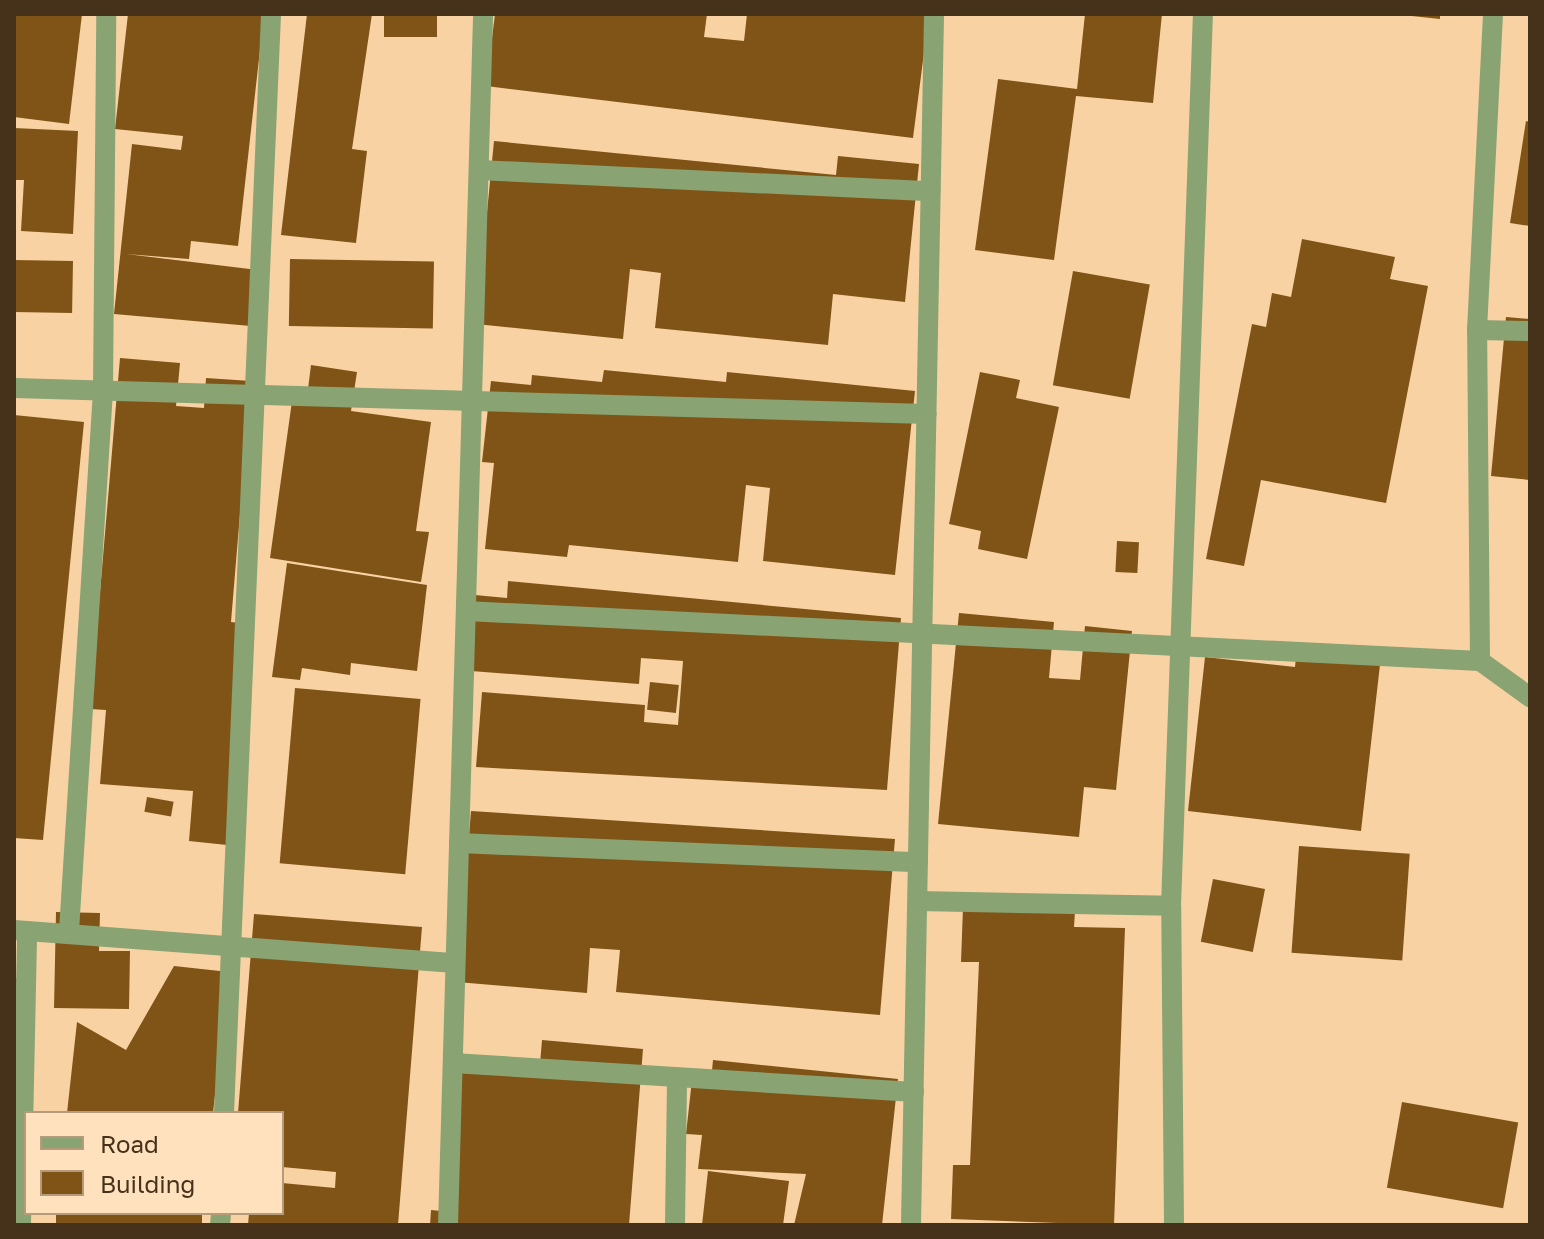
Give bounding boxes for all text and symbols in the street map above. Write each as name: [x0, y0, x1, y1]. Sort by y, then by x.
legend: [24, 1111, 284, 1215]
text: Road: [100, 1129, 159, 1158]
text: Building: [100, 1169, 195, 1198]

